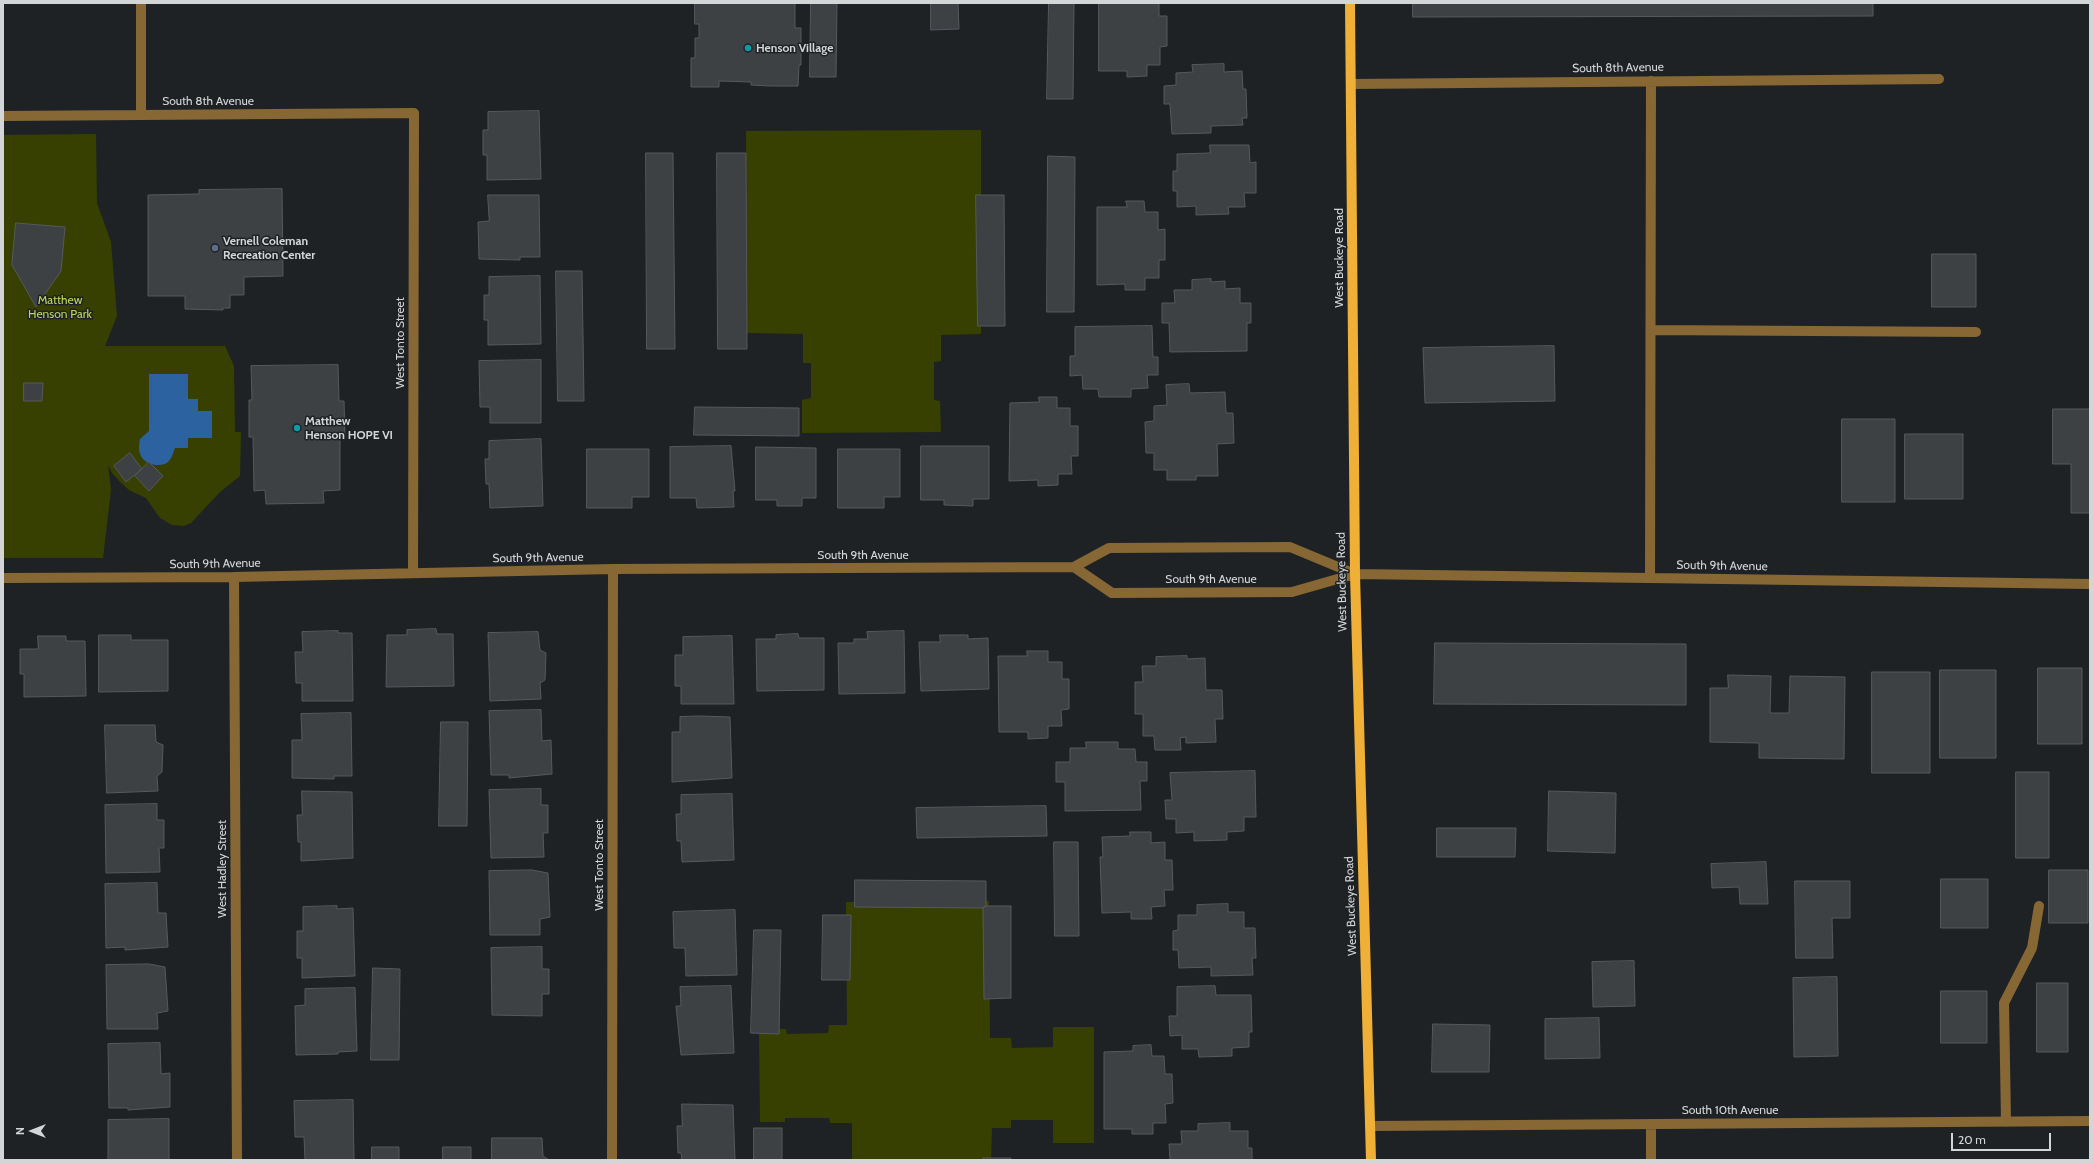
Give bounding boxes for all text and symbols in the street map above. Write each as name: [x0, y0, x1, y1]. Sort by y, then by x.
place label: Henson Village: [756, 41, 833, 55]
marker: Henson Village: [743, 43, 753, 53]
street label: South 8th Avenue: [1572, 60, 1664, 76]
street label: South 8th Avenue: [162, 94, 254, 108]
street label: West Buckeye Road: [1332, 208, 1346, 308]
place label: Vernell Coleman Recreation Center: [223, 234, 315, 262]
marker: Vernell Coleman Recreation Center: [210, 243, 220, 253]
park label: Matthew Henson Park: [28, 293, 92, 321]
street label: West Tonto Street: [393, 297, 407, 389]
place label: Matthew Henson HOPE VI: [305, 414, 393, 442]
marker: Matthew Henson HOPE VI: [292, 423, 302, 433]
street label: West Buckeye Road: [1334, 532, 1350, 632]
street label: South 9th Avenue: [817, 548, 909, 562]
street label: South 9th Avenue: [492, 550, 584, 566]
street label: South 9th Avenue: [169, 556, 261, 572]
street label: South 9th Avenue: [1676, 558, 1768, 574]
street label: South 9th Avenue: [1165, 572, 1257, 586]
street label: West Tonto Street: [592, 819, 606, 911]
street label: West Hadley Street: [215, 820, 229, 918]
street label: West Buckeye Road: [1342, 856, 1360, 956]
street label: South 10th Avenue: [1682, 1103, 1778, 1117]
north arrow: [12, 1111, 52, 1151]
scale bar: [1953, 1125, 2053, 1151]
text: N: [13, 1127, 27, 1135]
text: 20 m: [1958, 1132, 1986, 1147]

